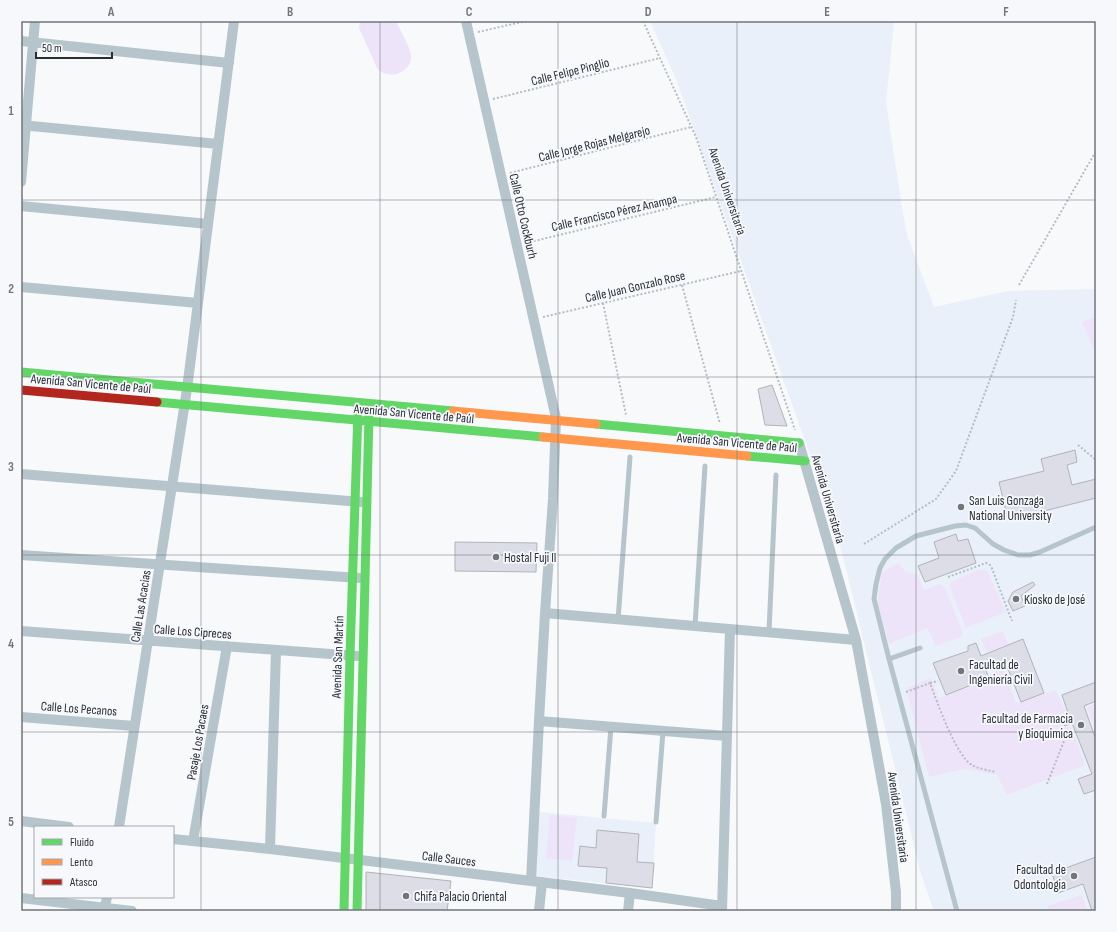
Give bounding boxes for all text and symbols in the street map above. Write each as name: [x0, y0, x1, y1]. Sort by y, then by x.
text: A: [107, 4, 115, 20]
text: B: [287, 4, 293, 20]
text: C: [466, 4, 473, 20]
text: D: [645, 4, 652, 20]
text: E: [824, 4, 830, 20]
text: F: [1003, 4, 1009, 20]
scale bar: [36, 34, 112, 60]
text: 50 m: [42, 41, 62, 56]
street label: Calle Felipe Pinglio: [529, 55, 611, 89]
text: 1: [8, 103, 14, 119]
street label: Calle Jorge Rojas Melgarejo: [537, 122, 652, 166]
street label: Avenida Universitaria: [704, 145, 749, 237]
street label: Calle Otto Cockburh: [505, 172, 541, 260]
street label: Calle Francisco Pérez Anampa: [550, 191, 679, 235]
street label: Calle Juan Gonzalo Rose: [584, 268, 687, 306]
text: 2: [8, 281, 14, 297]
street label: Avenida San Vicente de Paúl: [29, 371, 152, 397]
street label: Avenida San Vicente de Paúl: [352, 401, 475, 427]
street label: Avenida San Vicente de Paúl: [675, 430, 798, 456]
street label: Avenida Universitaria: [807, 452, 848, 545]
text: 3: [8, 459, 14, 475]
place label: San Luis Gonzaga National University: [969, 493, 1052, 524]
marker: San Luis Gonzaga National University: [956, 502, 966, 512]
place label: Hostal Fuji II: [504, 550, 556, 566]
marker: Hostal Fuji II: [491, 552, 501, 562]
street label: Calle Las Acacias: [127, 569, 155, 643]
place label: Kiosko de José: [1024, 592, 1085, 608]
marker: Kiosko de José: [1011, 594, 1021, 604]
street label: Avenida San Martín: [329, 615, 347, 700]
street label: Calle Los Cipreces: [154, 621, 233, 643]
text: 4: [8, 636, 14, 652]
place label: Facultad de Ingeniería Civil: [969, 657, 1033, 688]
marker: Facultad de Ingeniería Civil: [956, 666, 966, 676]
street label: Calle Los Pecanos: [40, 698, 118, 720]
street label: Pasaje Los Pacaes: [183, 703, 213, 781]
place label: Facultad de Farmacia y Bioquimica: [982, 711, 1073, 742]
marker: Facultad de Farmacia y Bioquimica: [1076, 720, 1086, 730]
street label: Avenida Universitaria: [884, 770, 912, 863]
text: 5: [8, 814, 14, 830]
legend: [34, 826, 174, 898]
text: Fluido: [70, 835, 94, 850]
street label: Calle Sauces: [421, 848, 477, 870]
text: Lento: [70, 855, 93, 870]
place label: Facultad de Odontologia: [1013, 862, 1066, 893]
marker: Facultad de Odontologia: [1069, 871, 1079, 881]
text: Atasco: [69, 875, 97, 890]
place label: Chifa Palacio Oriental: [414, 889, 507, 905]
marker: Chifa Palacio Oriental: [401, 891, 411, 901]

